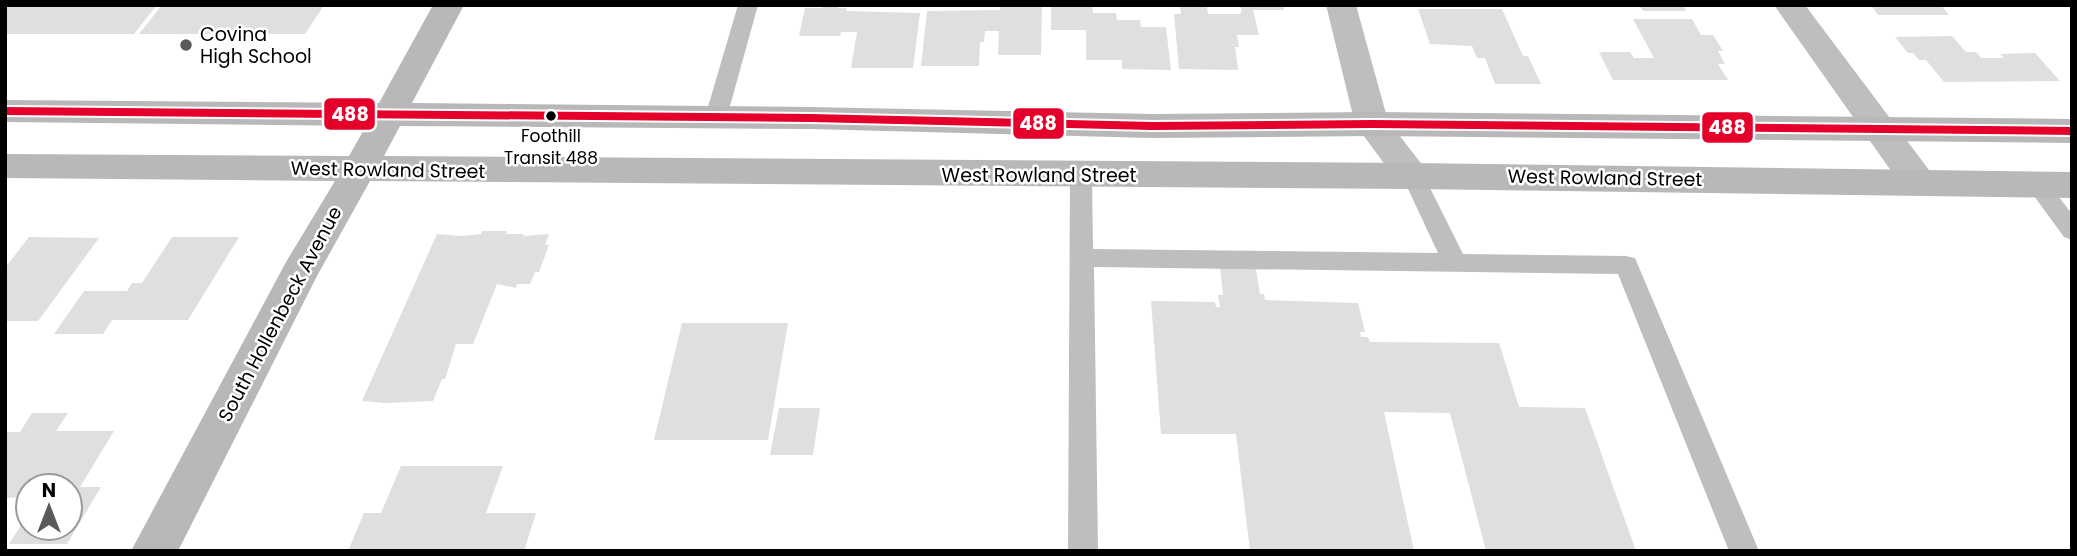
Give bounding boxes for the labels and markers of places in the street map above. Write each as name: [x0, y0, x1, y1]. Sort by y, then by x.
place label: Covina High School: [200, 21, 312, 70]
marker: Covina High School: [178, 37, 194, 53]
marker: Foothill Transit 488: [544, 109, 558, 123]
place label: Foothill Transit 488: [504, 124, 598, 170]

